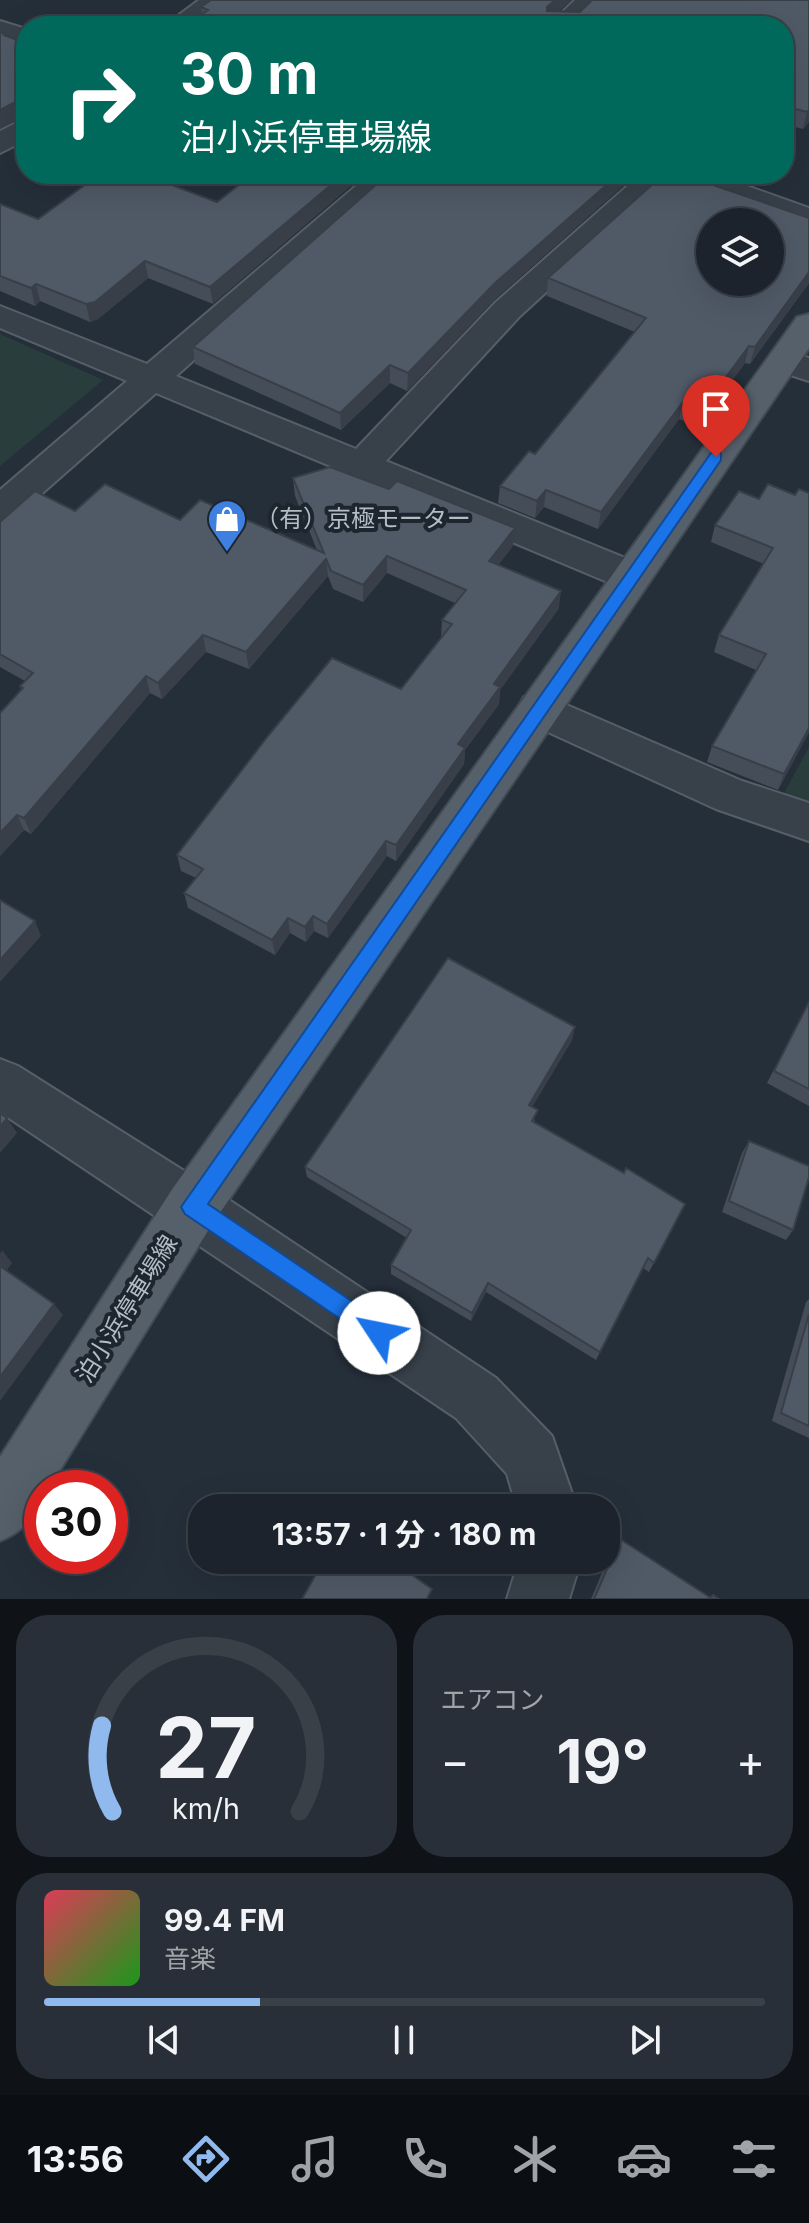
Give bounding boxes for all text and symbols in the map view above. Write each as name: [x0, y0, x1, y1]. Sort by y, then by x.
text: 30 m: [180, 40, 318, 108]
icon: right: [48, 48, 152, 152]
text: 泊小浜停車場線: [180, 115, 432, 159]
map controls: [696, 208, 784, 296]
button: layers: [696, 208, 784, 296]
pin: [682, 375, 750, 457]
icon: arrive: [694, 387, 738, 431]
shop icon: （有）京極モーター: [206, 498, 248, 553]
place label: （有）京極モーター: [255, 504, 471, 533]
street label: 泊小浜停車場線: [70, 1230, 183, 1388]
position arrow: [337, 1291, 421, 1375]
speed limit sign: 30: [24, 1470, 128, 1574]
text: 13:57 · 1 分 · 180 m: [272, 1516, 536, 1552]
text: エアコン: [441, 1684, 545, 1715]
text: 27: [156, 1697, 257, 1798]
text: 19°: [557, 1725, 649, 1797]
text: −: [441, 1734, 470, 1788]
text: +: [736, 1734, 765, 1788]
text: km/h: [172, 1791, 240, 1826]
text: 99.4 FM: [164, 1902, 285, 1938]
text: 音楽: [164, 1943, 216, 1974]
icon: previous: [142, 2018, 186, 2062]
icon: pause: [382, 2018, 426, 2062]
icon: next: [623, 2018, 667, 2062]
icon: directions: [178, 2131, 234, 2187]
icon: music: [287, 2131, 343, 2187]
icon: phone: [397, 2131, 453, 2187]
icon: climate: [507, 2131, 563, 2187]
icon: car: [616, 2131, 672, 2187]
icon: filters: [726, 2131, 782, 2187]
text: 13:56: [27, 2137, 124, 2181]

